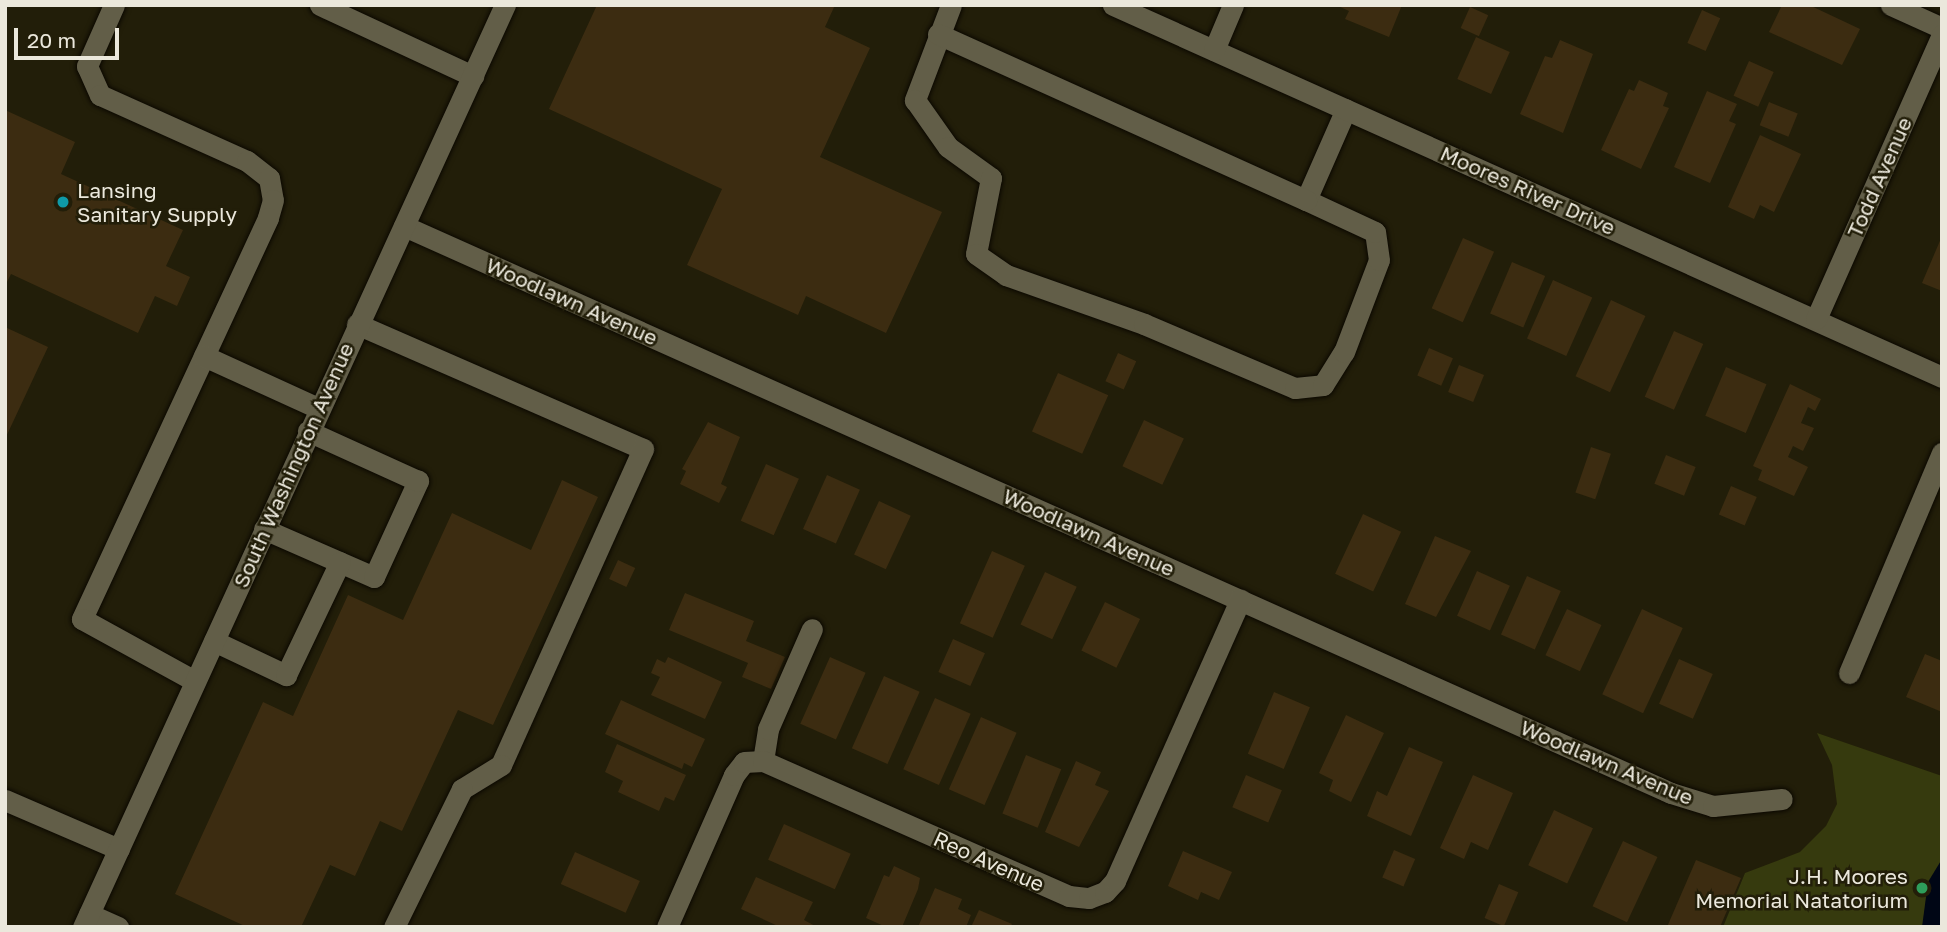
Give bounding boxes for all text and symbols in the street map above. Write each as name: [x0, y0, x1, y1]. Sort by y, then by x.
scale bar: [18, 14, 122, 58]
text: 20 m: [27, 27, 76, 53]
street label: Todd Avenue: [1841, 113, 1917, 241]
street label: Moores River Drive: [1437, 140, 1619, 240]
place label: Lansing Sanitary Supply: [77, 177, 237, 227]
marker: Lansing Sanitary Supply: [55, 194, 71, 210]
street label: Woodlawn Avenue: [482, 252, 662, 350]
street label: South Washington Avenue: [228, 339, 358, 591]
street label: Woodlawn Avenue: [999, 483, 1179, 581]
street label: Woodlawn Avenue: [1517, 714, 1697, 810]
street label: Reo Avenue: [930, 825, 1048, 897]
place label: J.H. Moores Memorial Natatorium: [1695, 863, 1908, 913]
marker: J.H. Moores Memorial Natatorium: [1914, 880, 1930, 896]

